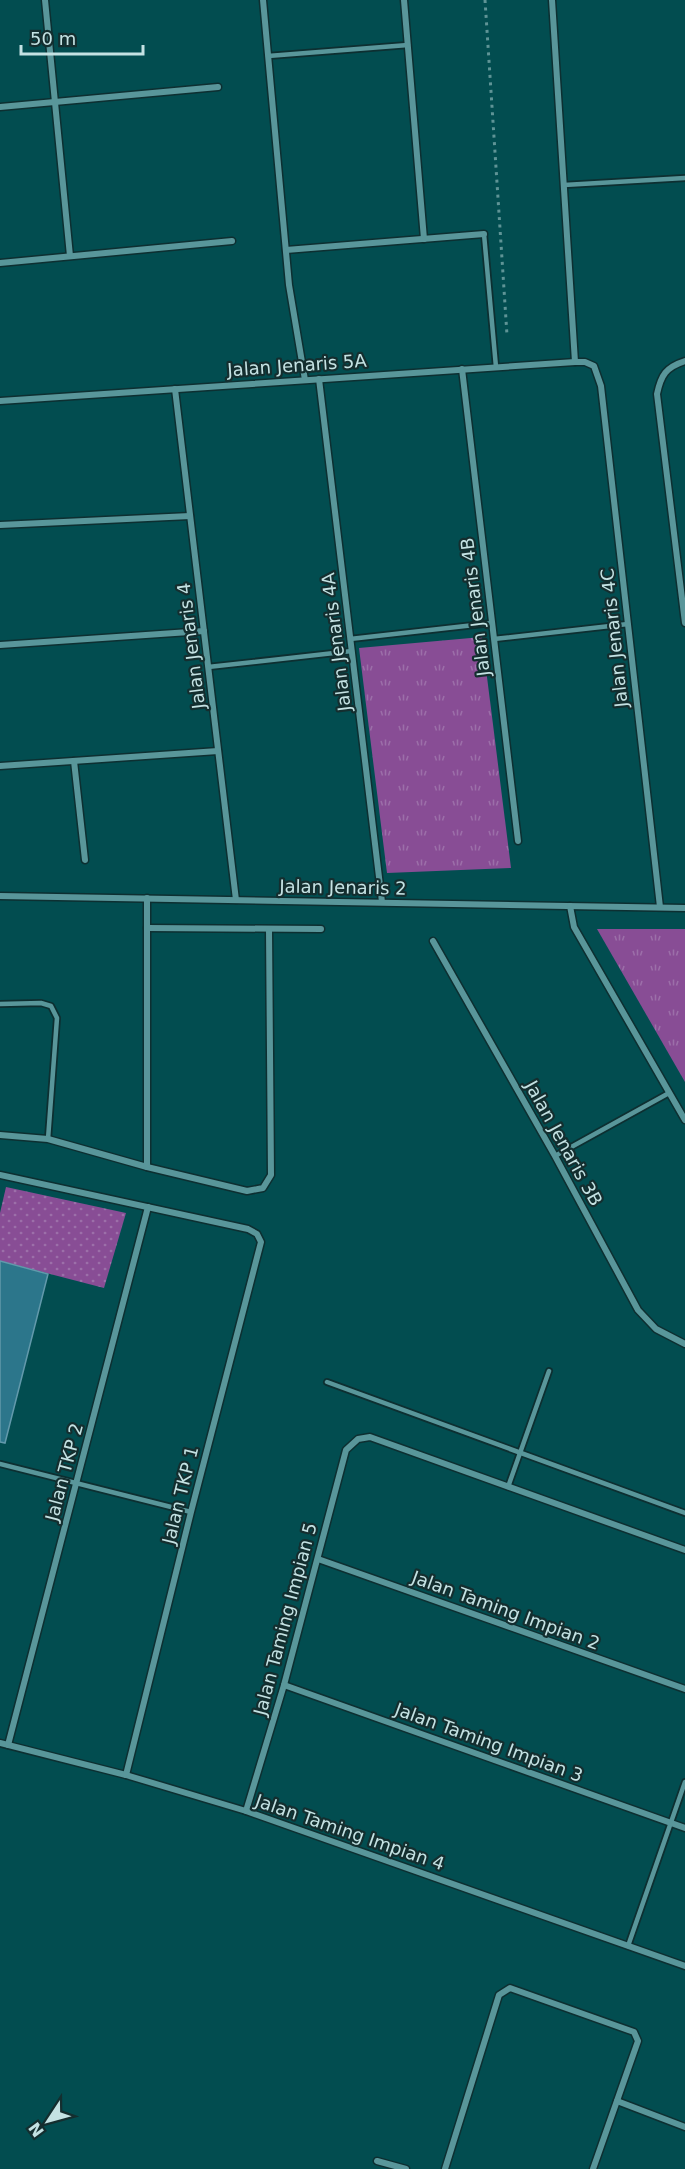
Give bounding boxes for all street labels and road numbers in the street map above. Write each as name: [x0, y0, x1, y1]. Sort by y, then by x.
street label: Jalan Jenaris 5A: [226, 350, 368, 380]
street label: Jalan Jenaris 4B: [456, 536, 494, 679]
street label: Jalan Jenaris 4C: [596, 567, 632, 710]
street label: Jalan Jenaris 4A: [317, 571, 355, 714]
street label: Jalan Jenaris 4: [173, 582, 209, 711]
street label: Jalan Jenaris 2: [278, 875, 407, 899]
street label: Jalan Jenaris 3B: [520, 1076, 607, 1209]
street label: Jalan TKP 2: [41, 1421, 87, 1524]
street label: Jalan TKP 1: [157, 1444, 202, 1547]
street label: Jalan Taming Impian 5: [249, 1520, 321, 1719]
street label: Jalan Taming Impian 2: [408, 1566, 603, 1654]
street label: Jalan Taming Impian 3: [391, 1698, 586, 1786]
street label: Jalan Taming Impian 4: [252, 1789, 447, 1874]

